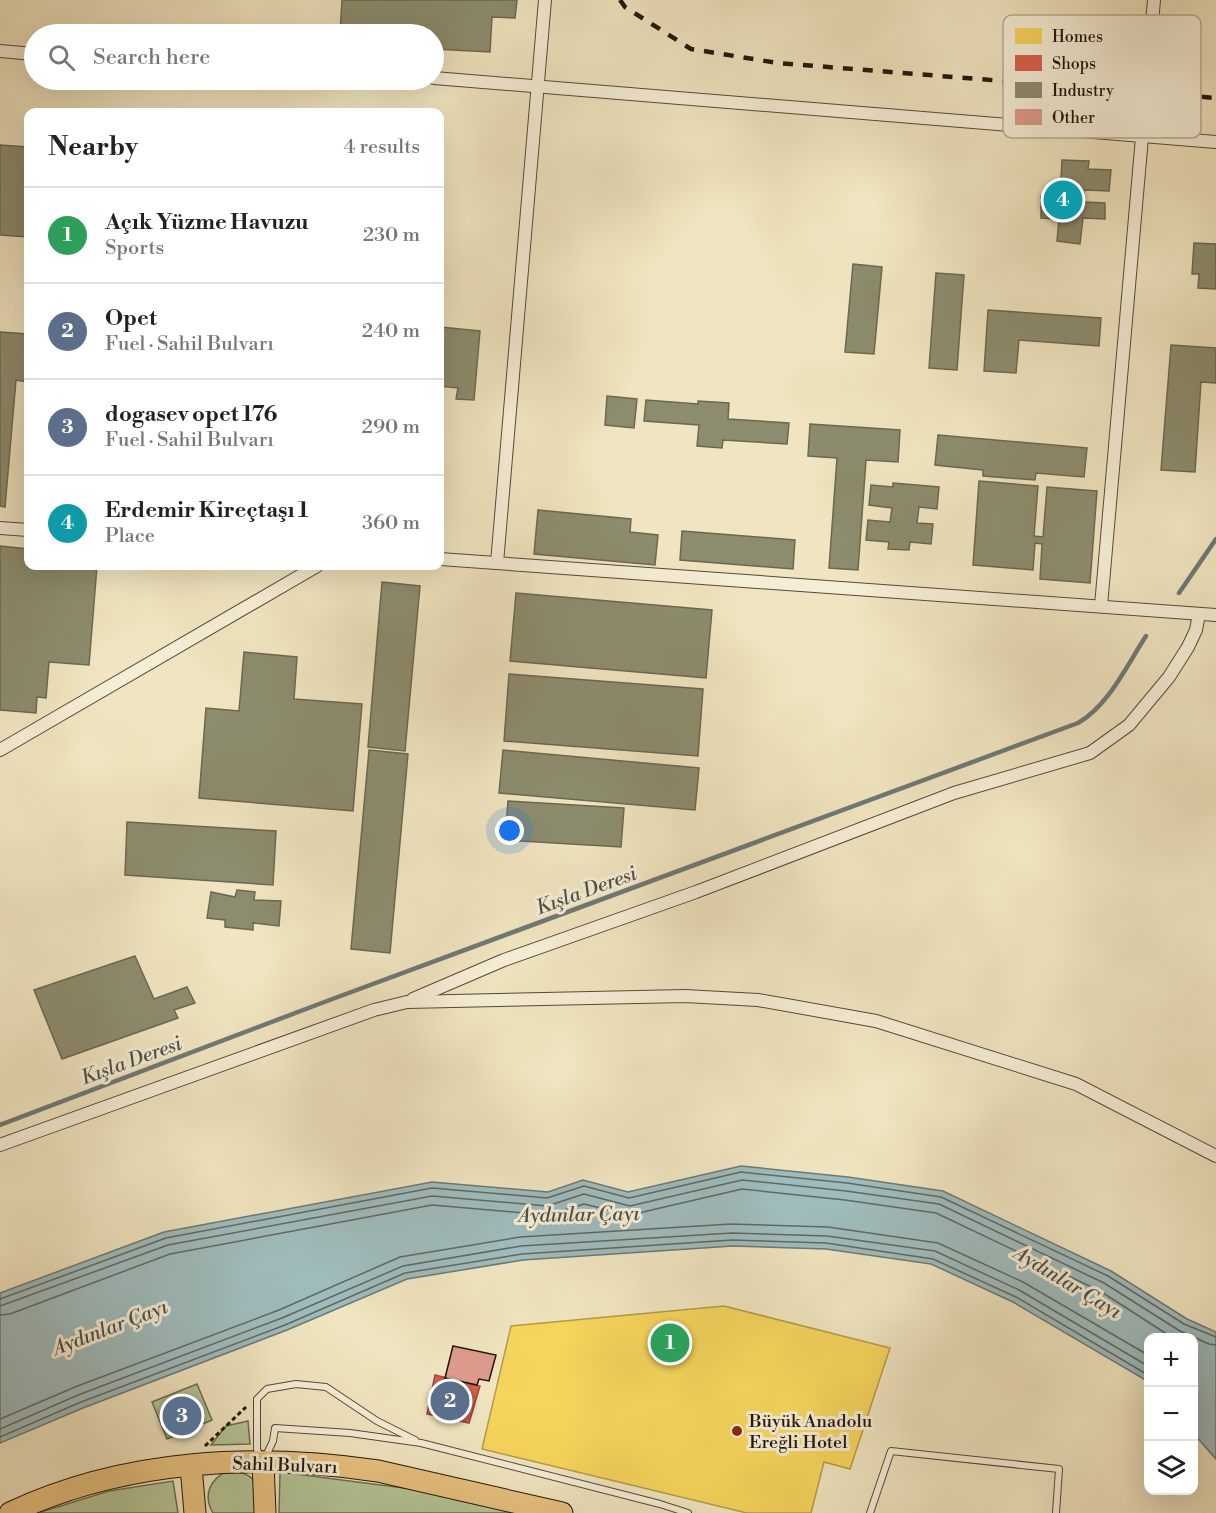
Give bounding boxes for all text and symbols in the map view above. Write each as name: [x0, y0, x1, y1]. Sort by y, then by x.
legend: [1003, 15, 1201, 138]
search box: [24, 24, 444, 90]
text: Homes: [1052, 27, 1103, 47]
icon: search: [45, 41, 78, 74]
text: Search here: [93, 44, 210, 71]
text: Shops: [1052, 54, 1096, 74]
text: Industry: [1052, 81, 1114, 101]
text: Other: [1052, 108, 1095, 128]
text: Nearby: [48, 131, 138, 163]
text: 4 results: [343, 135, 420, 160]
pin: 4: [1044, 178, 1082, 222]
text: Açık Yüzme Havuzu: [105, 209, 309, 236]
text: 1: [63, 223, 72, 248]
text: 230 m: [363, 223, 420, 248]
text: Sports: [105, 236, 164, 261]
text: Opet: [105, 305, 157, 332]
text: 2: [61, 319, 74, 344]
text: 240 m: [362, 319, 420, 344]
text: Fuel · Sahil Bulvarı: [105, 332, 274, 357]
text: dogasev opet 176: [105, 401, 277, 428]
text: 3: [61, 415, 74, 440]
text: 290 m: [362, 415, 420, 440]
text: Fuel · Sahil Bulvarı: [105, 428, 274, 453]
text: Erdemir Kireçtaşı 1: [105, 497, 309, 524]
text: 4: [61, 511, 74, 536]
text: 360 m: [362, 511, 420, 536]
text: Place: [105, 524, 155, 549]
your location: [495, 816, 524, 845]
water label: Kışla Deresi: [533, 861, 641, 921]
water label: Kışla Deresi: [78, 1031, 186, 1091]
water label: Aydınlar Çayı: [516, 1202, 641, 1229]
water label: Aydınlar Çayı: [1007, 1240, 1126, 1326]
water label: Aydınlar Çayı: [48, 1295, 172, 1363]
pin: 1: [650, 1320, 690, 1366]
map controls: [1144, 1333, 1198, 1495]
button: +: [1144, 1333, 1198, 1387]
pin: 2: [430, 1378, 470, 1424]
button: −: [1144, 1387, 1198, 1441]
pin: 3: [162, 1394, 201, 1438]
place label: Büyük Anadolu Ereğli Hotel: [748, 1410, 873, 1454]
marker: Büyük Anadolu Ereğli Hotel: [730, 1424, 744, 1438]
button: layers: [1144, 1441, 1198, 1495]
street label: Sahil Bulvarı: [232, 1452, 338, 1479]

